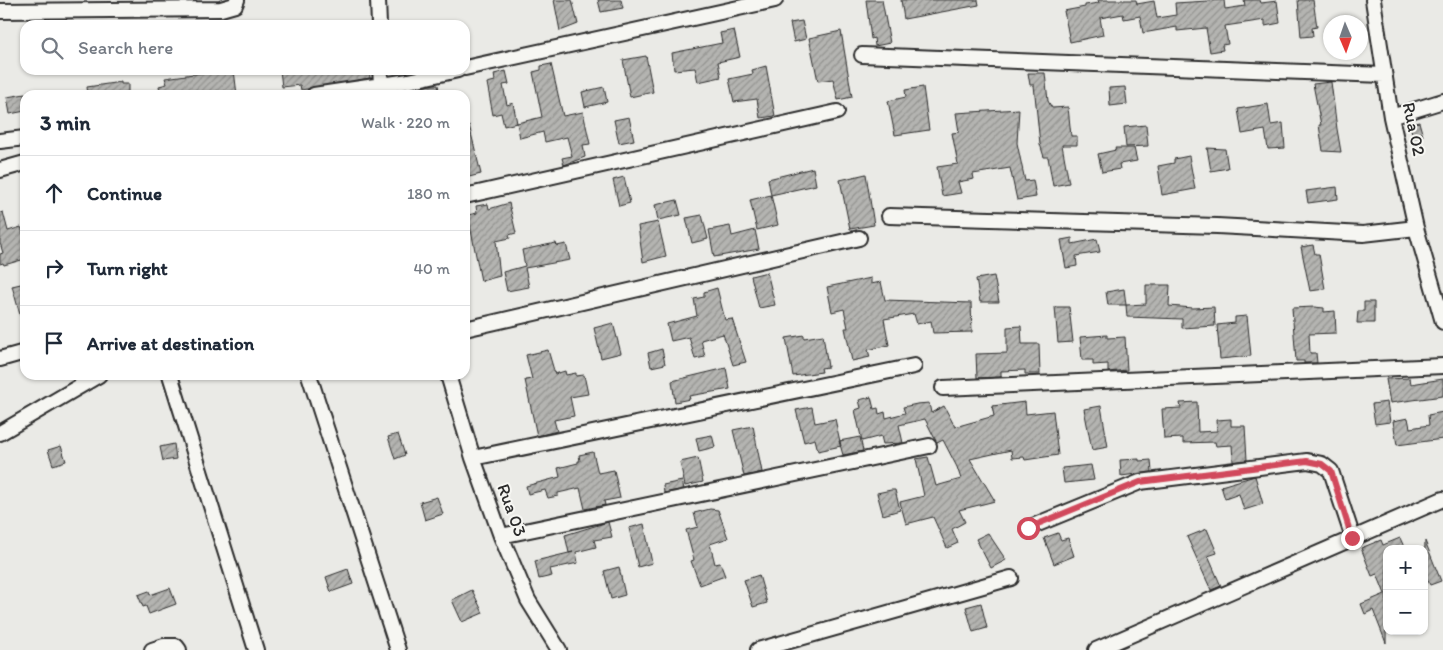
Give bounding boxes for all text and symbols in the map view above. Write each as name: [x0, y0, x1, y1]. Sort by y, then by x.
north arrow: [1323, 15, 1368, 60]
search box: [20, 20, 470, 75]
icon: search: [38, 34, 66, 62]
text: Search here: [78, 36, 173, 59]
street label: Rua 02: [1398, 100, 1431, 158]
text: 3 min: [40, 110, 90, 135]
text: Walk · 220 m: [361, 113, 450, 132]
icon: ahead: [40, 179, 68, 207]
text: Continue: [87, 182, 162, 205]
text: 180 m: [407, 184, 450, 203]
icon: right: [40, 254, 68, 282]
text: Turn right: [87, 257, 168, 280]
text: 40 m: [413, 259, 450, 278]
icon: arrive: [40, 329, 68, 357]
text: Arrive at destination: [87, 332, 254, 355]
street label: Rua 03: [492, 481, 532, 540]
route start: [1017, 517, 1040, 540]
route end: [1341, 527, 1364, 550]
map controls: [1383, 545, 1428, 635]
button: +: [1383, 545, 1428, 590]
button: −: [1383, 590, 1428, 635]

